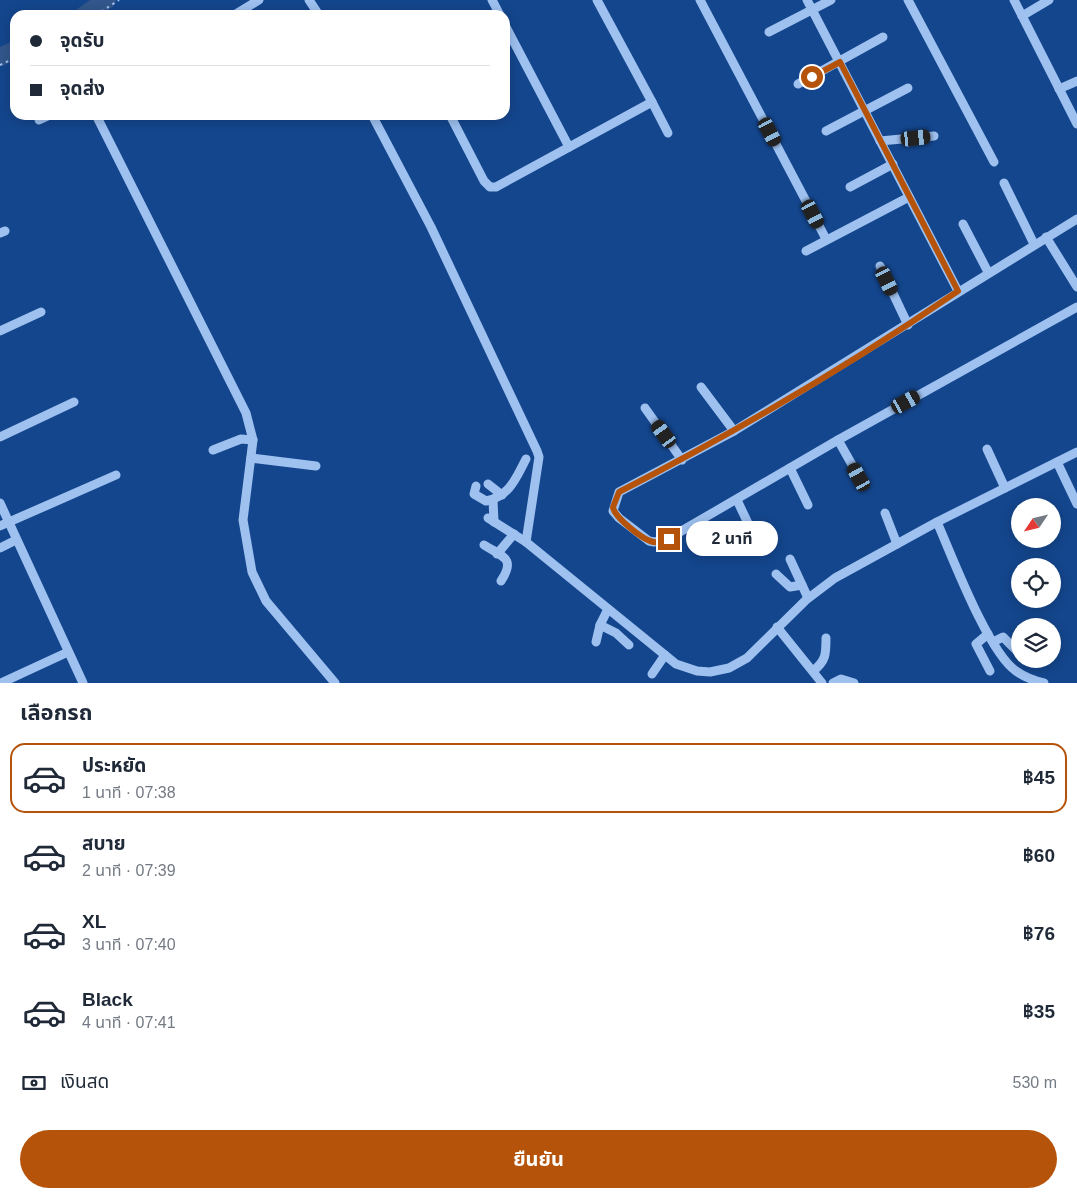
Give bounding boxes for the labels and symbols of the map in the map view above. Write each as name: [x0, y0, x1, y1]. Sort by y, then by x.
route start: [801, 66, 823, 88]
car: [756, 115, 783, 149]
car: [900, 129, 931, 147]
car: [799, 197, 826, 231]
car: [873, 264, 900, 298]
car: [889, 388, 922, 416]
car: [649, 417, 678, 451]
car: [845, 460, 872, 494]
north arrow: [1011, 498, 1061, 548]
callout: 2 นาที: [686, 522, 779, 556]
route end: [658, 528, 680, 550]

